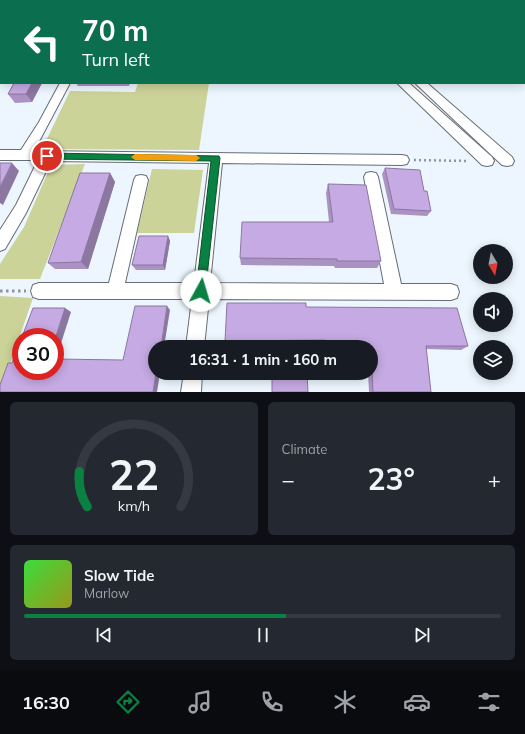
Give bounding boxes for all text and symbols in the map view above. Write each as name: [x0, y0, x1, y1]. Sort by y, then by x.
text: 70 m: [82, 13, 148, 48]
icon: left: [16, 16, 68, 68]
text: Turn left: [82, 48, 150, 71]
pin: [30, 139, 64, 173]
icon: arrive: [36, 145, 58, 167]
north arrow: [473, 244, 513, 284]
map controls: [473, 244, 513, 380]
position arrow: [180, 270, 222, 312]
button: sound: [473, 292, 513, 332]
speed limit sign: 30: [12, 328, 64, 380]
button: layers: [473, 340, 513, 380]
text: 16:31 · 1 min · 160 m: [189, 350, 337, 369]
text: Climate: [282, 441, 327, 457]
text: 22: [109, 447, 159, 499]
text: 23°: [368, 460, 415, 498]
text: −: [282, 466, 295, 494]
text: +: [488, 466, 501, 494]
text: km/h: [118, 496, 150, 514]
text: Slow Tide: [84, 566, 154, 585]
text: Marlow: [84, 585, 129, 601]
icon: previous: [93, 624, 115, 646]
icon: pause: [252, 624, 274, 646]
icon: next: [411, 624, 433, 646]
icon: directions: [114, 688, 142, 716]
icon: music: [186, 688, 214, 716]
icon: phone: [258, 688, 286, 716]
icon: climate: [331, 688, 359, 716]
icon: car: [403, 688, 431, 716]
icon: filters: [475, 688, 503, 716]
text: 16:30: [22, 691, 70, 714]

